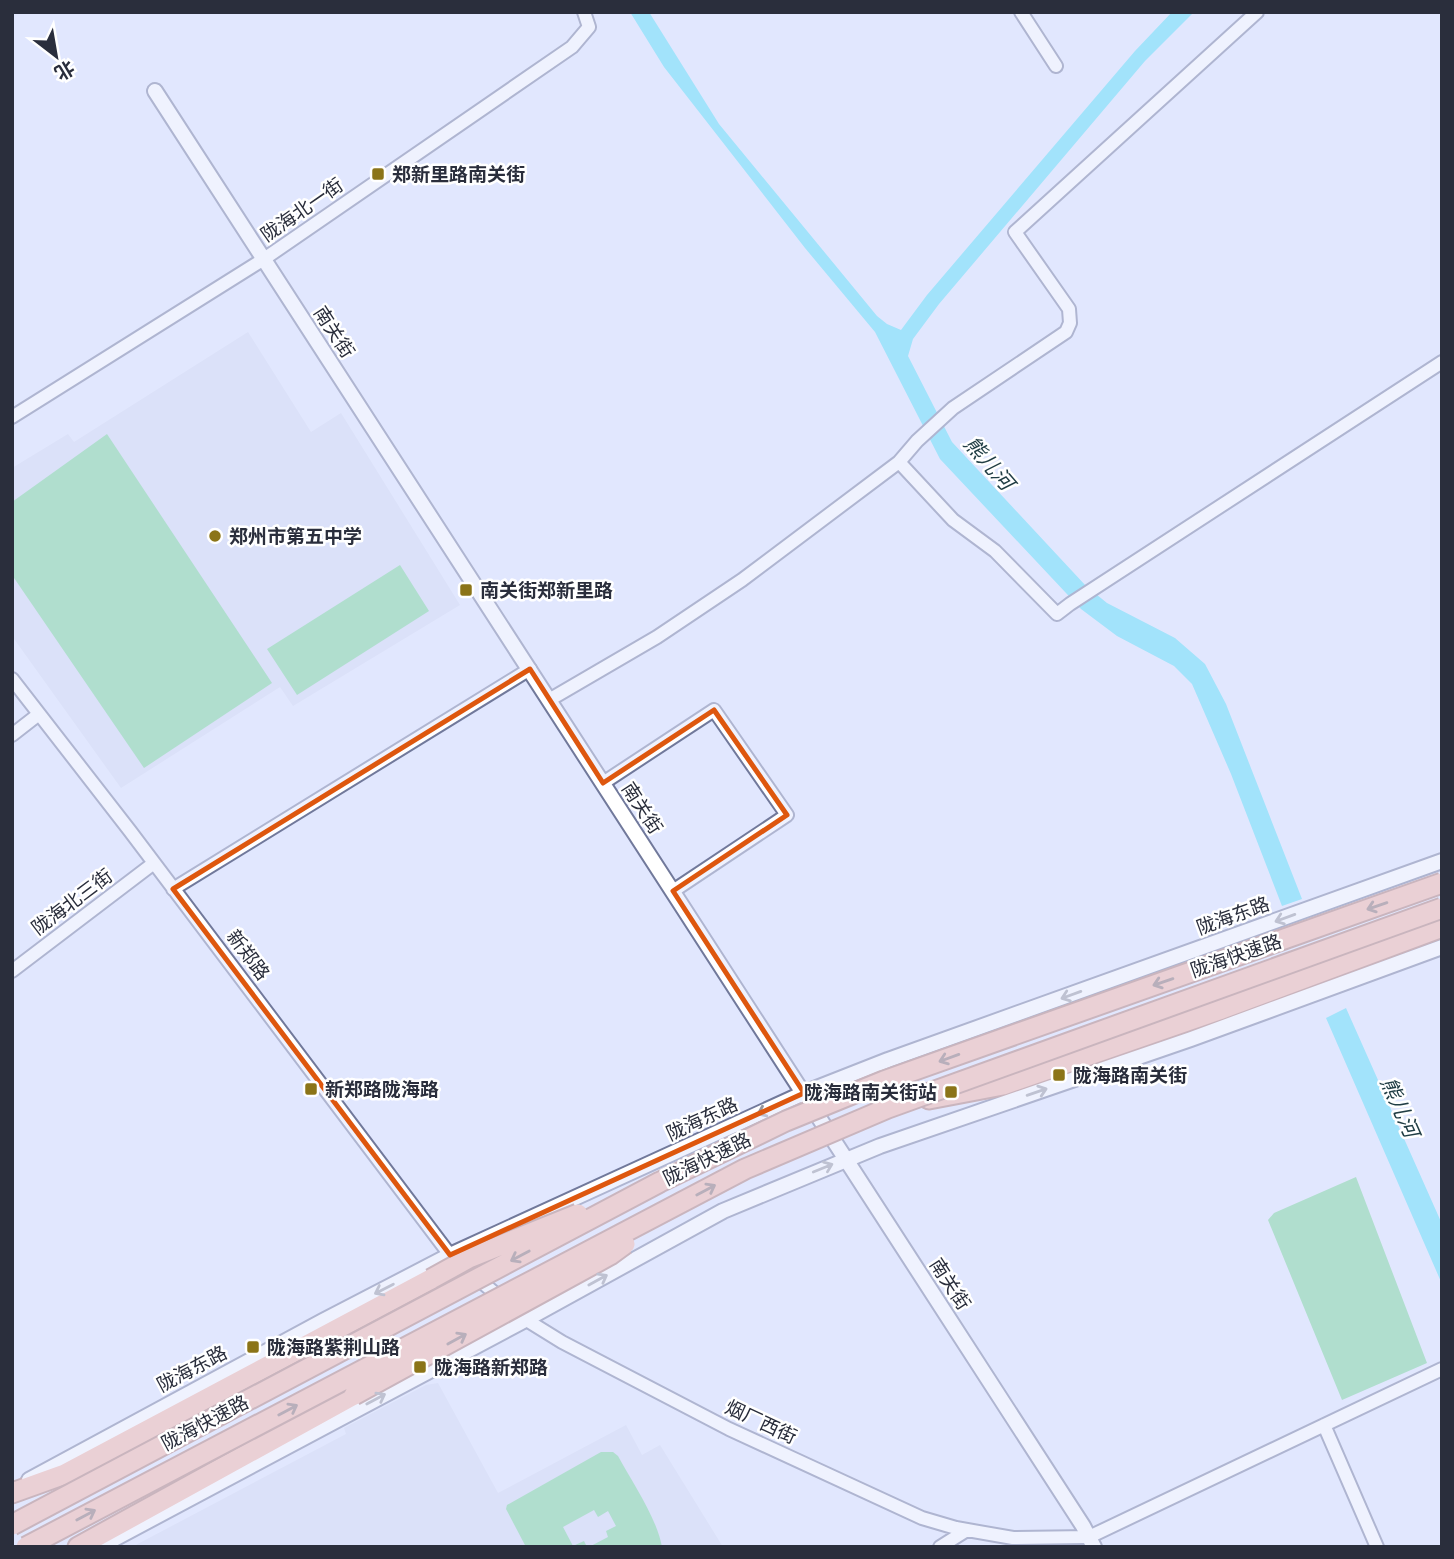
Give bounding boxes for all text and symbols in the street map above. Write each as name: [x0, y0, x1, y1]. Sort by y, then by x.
north arrow: [21, 21, 91, 91]
text: 北: [50, 55, 79, 85]
place label: 郑新里路南关街: [392, 163, 525, 186]
marker: 郑新里路南关街: [370, 166, 386, 182]
street label: 陇海北一街: [256, 173, 348, 247]
street label: 南关街: [309, 302, 359, 362]
water label: 熊儿河: [959, 431, 1022, 498]
place label: 郑州市第五中学: [229, 525, 362, 548]
marker: 郑州市第五中学: [207, 528, 223, 544]
place label: 南关街郑新里路: [480, 579, 613, 602]
marker: 南关街郑新里路: [458, 582, 474, 598]
street label: 南关街: [617, 778, 667, 838]
street label: 陇海北三街: [27, 864, 117, 940]
street label: 陇海东路: [1193, 892, 1273, 940]
one-way arrow: [1367, 901, 1389, 913]
one-way arrow: [1275, 912, 1297, 925]
street label: 新郑路: [222, 925, 274, 985]
street label: 陇海快速路: [1187, 930, 1285, 982]
one-way arrow: [1152, 977, 1174, 989]
one-way arrow: [1061, 989, 1083, 1002]
one-way arrow: [938, 1053, 960, 1065]
place label: 陇海路南关街: [1073, 1064, 1187, 1087]
marker: 陇海路南关街: [1051, 1067, 1067, 1083]
water label: 熊儿河: [1376, 1073, 1426, 1145]
place label: 新郑路陇海路: [325, 1078, 439, 1101]
marker: 新郑路陇海路: [303, 1081, 319, 1097]
place label: 陇海路南关街站: [804, 1081, 937, 1104]
marker: 陇海路南关街站: [943, 1084, 959, 1100]
one-way arrow: [1026, 1085, 1048, 1097]
street label: 陇海东路: [663, 1093, 741, 1145]
one-way arrow: [757, 1104, 778, 1117]
street label: 陇海快速路: [659, 1128, 755, 1190]
one-way arrow: [812, 1161, 834, 1174]
one-way arrow: [695, 1182, 716, 1196]
one-way arrow: [511, 1250, 531, 1264]
street label: 南关街: [925, 1254, 975, 1314]
one-way arrow: [587, 1273, 607, 1287]
one-way arrow: [374, 1283, 394, 1297]
one-way arrow: [446, 1332, 467, 1345]
place label: 陇海路紫荆山路: [267, 1336, 400, 1359]
marker: 陇海路紫荆山路: [245, 1339, 261, 1355]
street label: 陇海东路: [153, 1341, 231, 1397]
place label: 陇海路新郑路: [434, 1356, 548, 1379]
marker: 陇海路新郑路: [412, 1359, 428, 1375]
street label: 陇海快速路: [158, 1391, 252, 1455]
one-way arrow: [365, 1392, 385, 1406]
street label: 烟厂西街: [722, 1396, 800, 1448]
one-way arrow: [277, 1402, 298, 1416]
one-way arrow: [75, 1508, 96, 1521]

